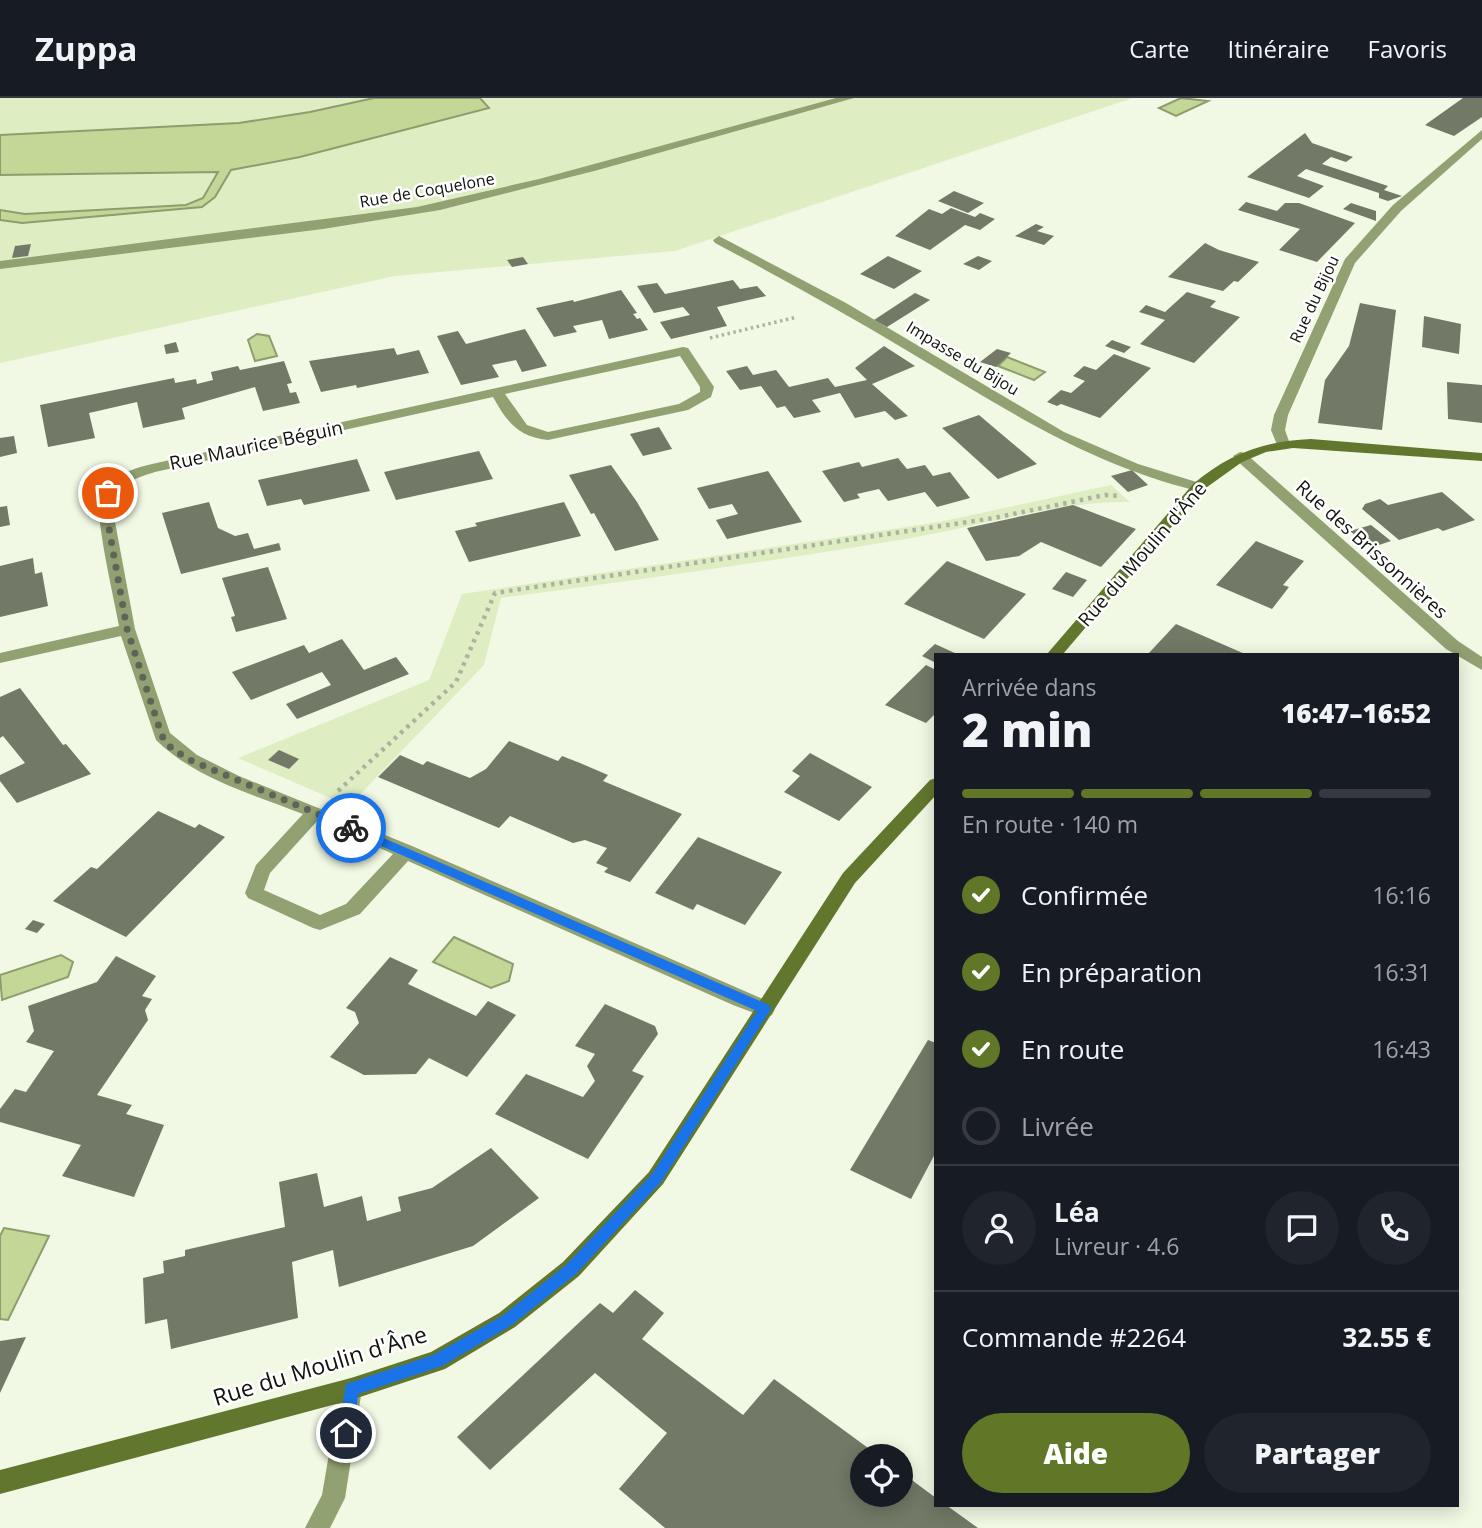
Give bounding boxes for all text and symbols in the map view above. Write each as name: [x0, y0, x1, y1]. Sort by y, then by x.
text: Zuppa: [35, 26, 138, 71]
text: Carte: [1129, 32, 1190, 65]
text: Itinéraire: [1228, 32, 1330, 65]
text: Favoris: [1368, 32, 1447, 65]
street label: Rue de Coquelone: [358, 167, 496, 213]
street label: Rue du Bijou: [1284, 252, 1344, 346]
street label: Impasse du Bijou: [902, 316, 1024, 400]
street label: Rue Maurice Béguin: [167, 414, 345, 476]
pin: [78, 463, 138, 523]
icon: bag: [89, 474, 127, 512]
street label: Rue des Brissonnières: [1291, 474, 1453, 624]
street label: Rue du Moulin d'Âne: [1072, 476, 1212, 632]
text: Arrivée dans: [962, 671, 1096, 703]
text: 16:47–16:52: [1281, 695, 1431, 731]
text: 2 min: [962, 698, 1093, 760]
courier: [316, 793, 386, 863]
text: En route · 140 m: [962, 808, 1138, 840]
icon: bike: [332, 809, 370, 847]
icon: check: [962, 876, 1000, 914]
text: Confirmée: [1021, 877, 1148, 913]
text: 16:16: [1372, 879, 1431, 911]
icon: check: [962, 953, 1000, 991]
text: En préparation: [1021, 954, 1202, 990]
text: 16:31: [1372, 956, 1431, 988]
icon: check: [962, 1030, 1000, 1068]
text: En route: [1021, 1031, 1124, 1067]
text: 16:43: [1372, 1033, 1431, 1065]
text: Livrée: [1021, 1108, 1094, 1144]
button: person: [962, 1191, 1036, 1265]
button: chat: [1265, 1191, 1339, 1265]
button: phone: [1357, 1191, 1431, 1265]
text: Léa: [1054, 1194, 1100, 1230]
text: Livreur · 4.6: [1054, 1230, 1179, 1262]
street label: Rue du Moulin d'Âne: [209, 1317, 431, 1413]
text: Commande #2264: [962, 1319, 1186, 1355]
text: 32.55 €: [1343, 1319, 1431, 1355]
pin: [316, 1403, 376, 1463]
button: Aide: [962, 1413, 1190, 1493]
button: Partager: [1204, 1413, 1431, 1493]
icon: home: [327, 1414, 365, 1452]
map controls: [850, 1444, 913, 1507]
button: locate: [850, 1444, 913, 1507]

